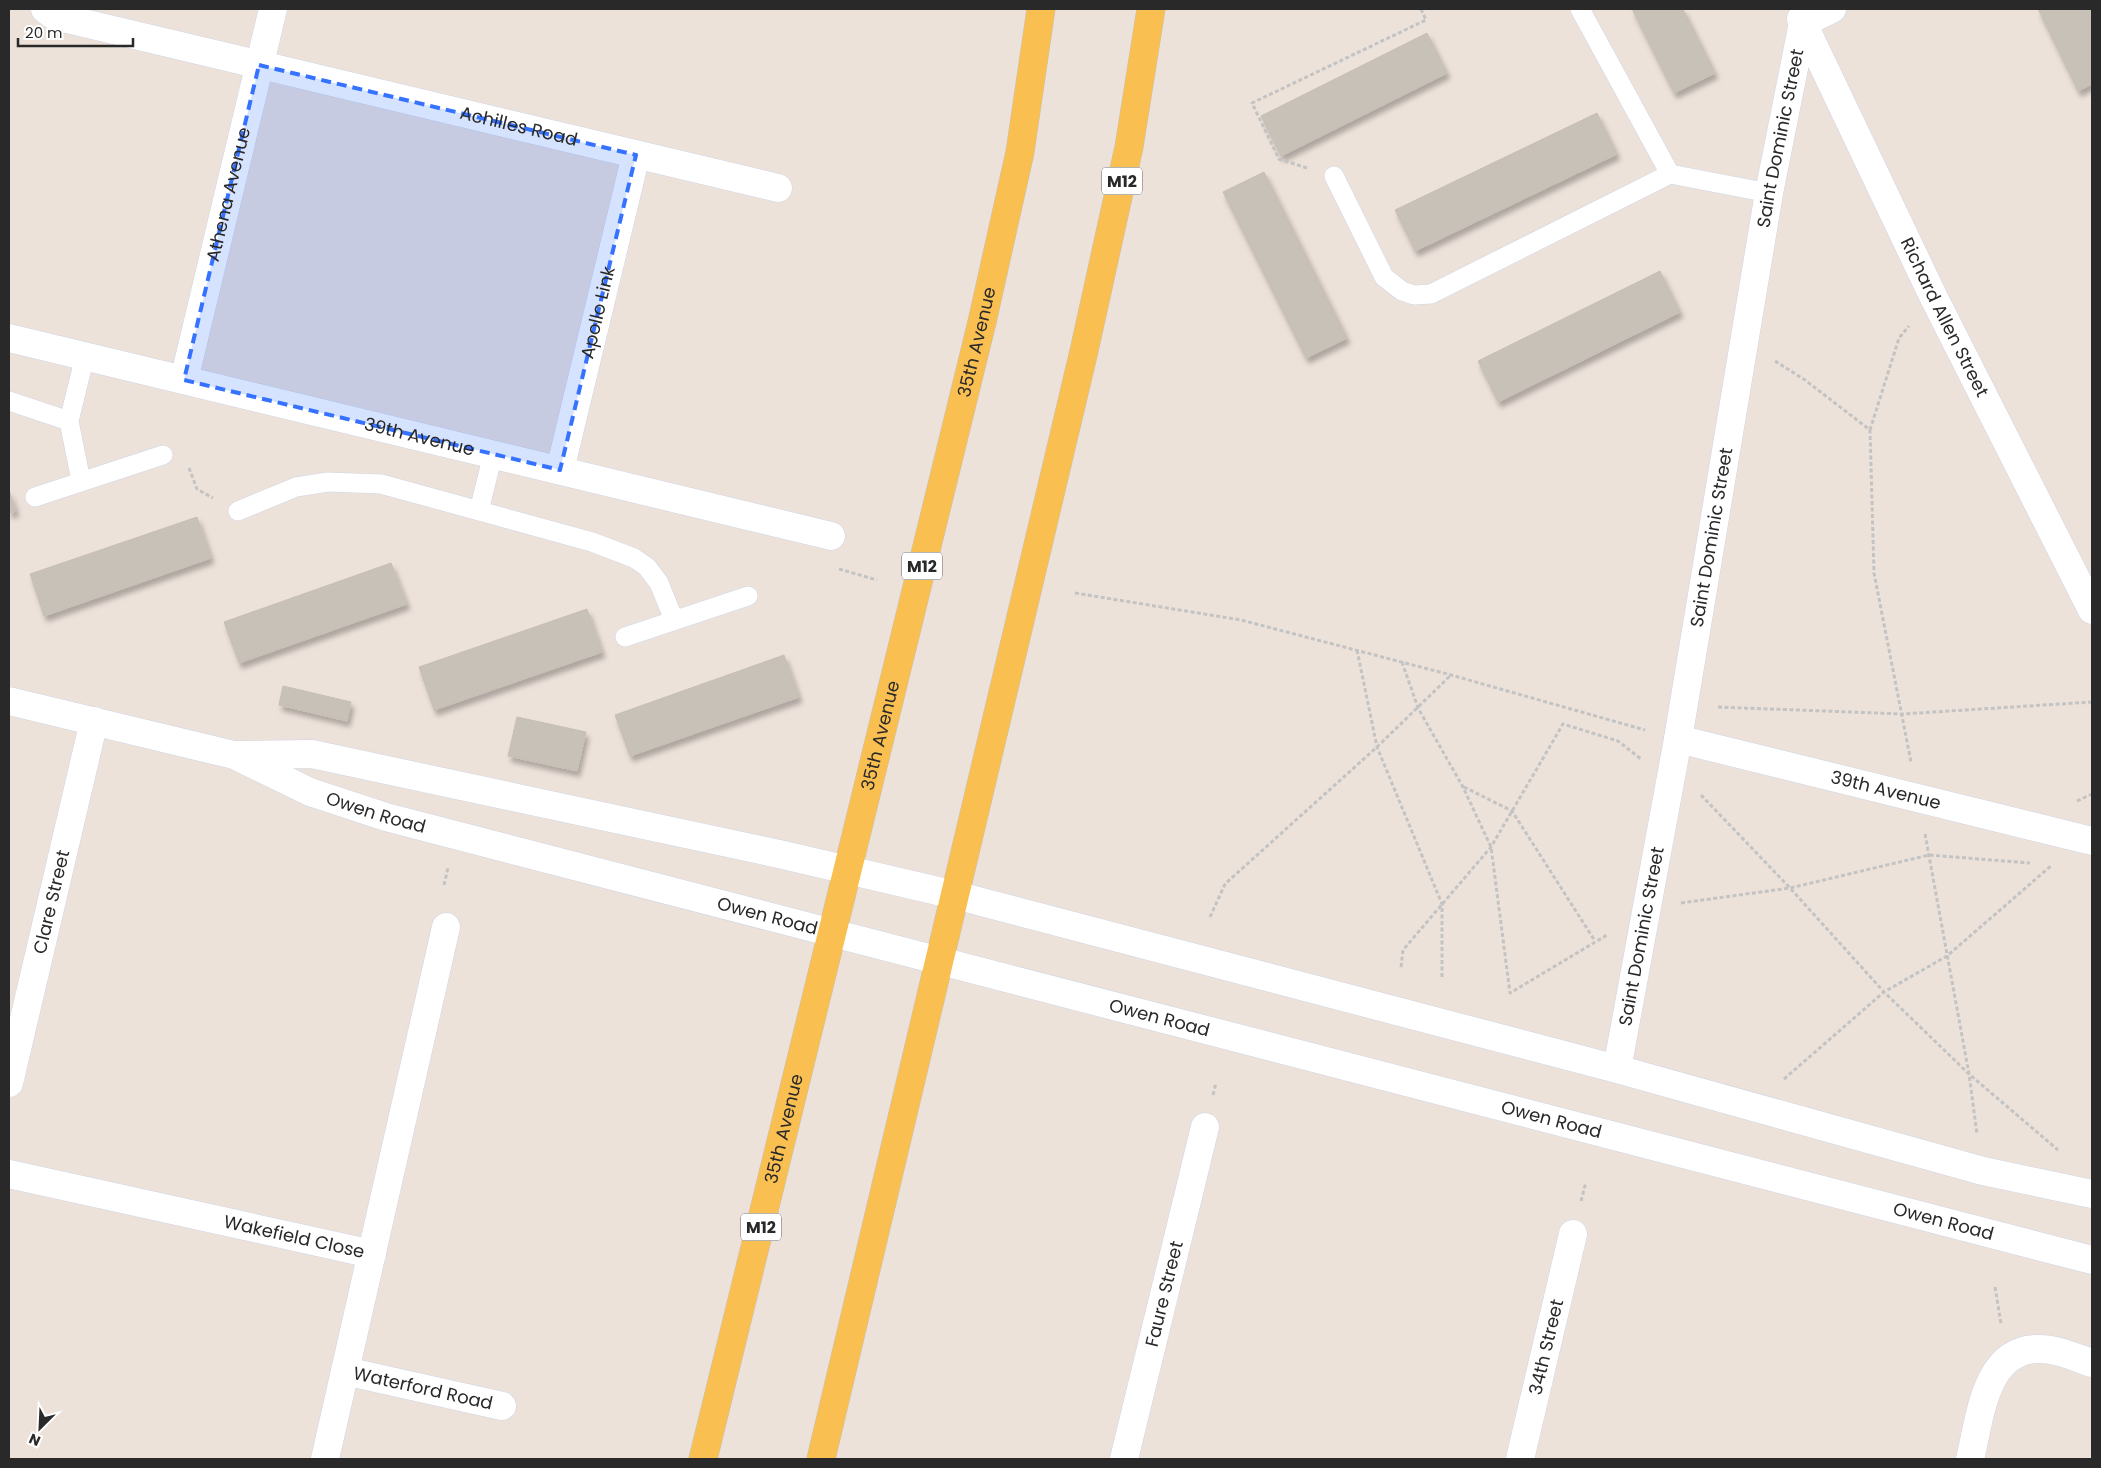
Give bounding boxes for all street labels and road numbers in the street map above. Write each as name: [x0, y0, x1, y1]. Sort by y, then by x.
street label: Saint Dominic Street: [1750, 47, 1810, 230]
street label: Achilles Road: [458, 100, 580, 152]
street label: Athena Avenue: [200, 124, 256, 264]
road number: M12: [1102, 168, 1142, 195]
street label: Richard Allen Street: [1895, 233, 1995, 401]
street label: Apollo Link: [574, 263, 621, 361]
street label: 35th Avenue: [951, 285, 1001, 400]
street label: 39th Avenue: [362, 411, 477, 462]
street label: Saint Dominic Street: [1684, 446, 1738, 629]
road number: M12: [902, 552, 942, 580]
street label: 35th Avenue: [855, 678, 906, 793]
street label: 39th Avenue: [1828, 764, 1944, 815]
street label: Owen Road: [323, 785, 429, 839]
street label: Saint Dominic Street: [1612, 844, 1670, 1028]
street label: Clare Street: [27, 847, 75, 956]
street label: Owen Road: [714, 890, 821, 941]
street label: Owen Road: [1106, 992, 1213, 1042]
street label: 35th Avenue: [758, 1071, 809, 1186]
street label: Owen Road: [1498, 1094, 1605, 1144]
street label: Owen Road: [1890, 1196, 1997, 1246]
street label: Wakefield Close: [221, 1209, 367, 1264]
road number: M12: [741, 1214, 781, 1240]
street label: Faure Street: [1139, 1238, 1189, 1349]
street label: 34th Street: [1523, 1297, 1569, 1397]
street label: Waterford Road: [351, 1360, 495, 1416]

